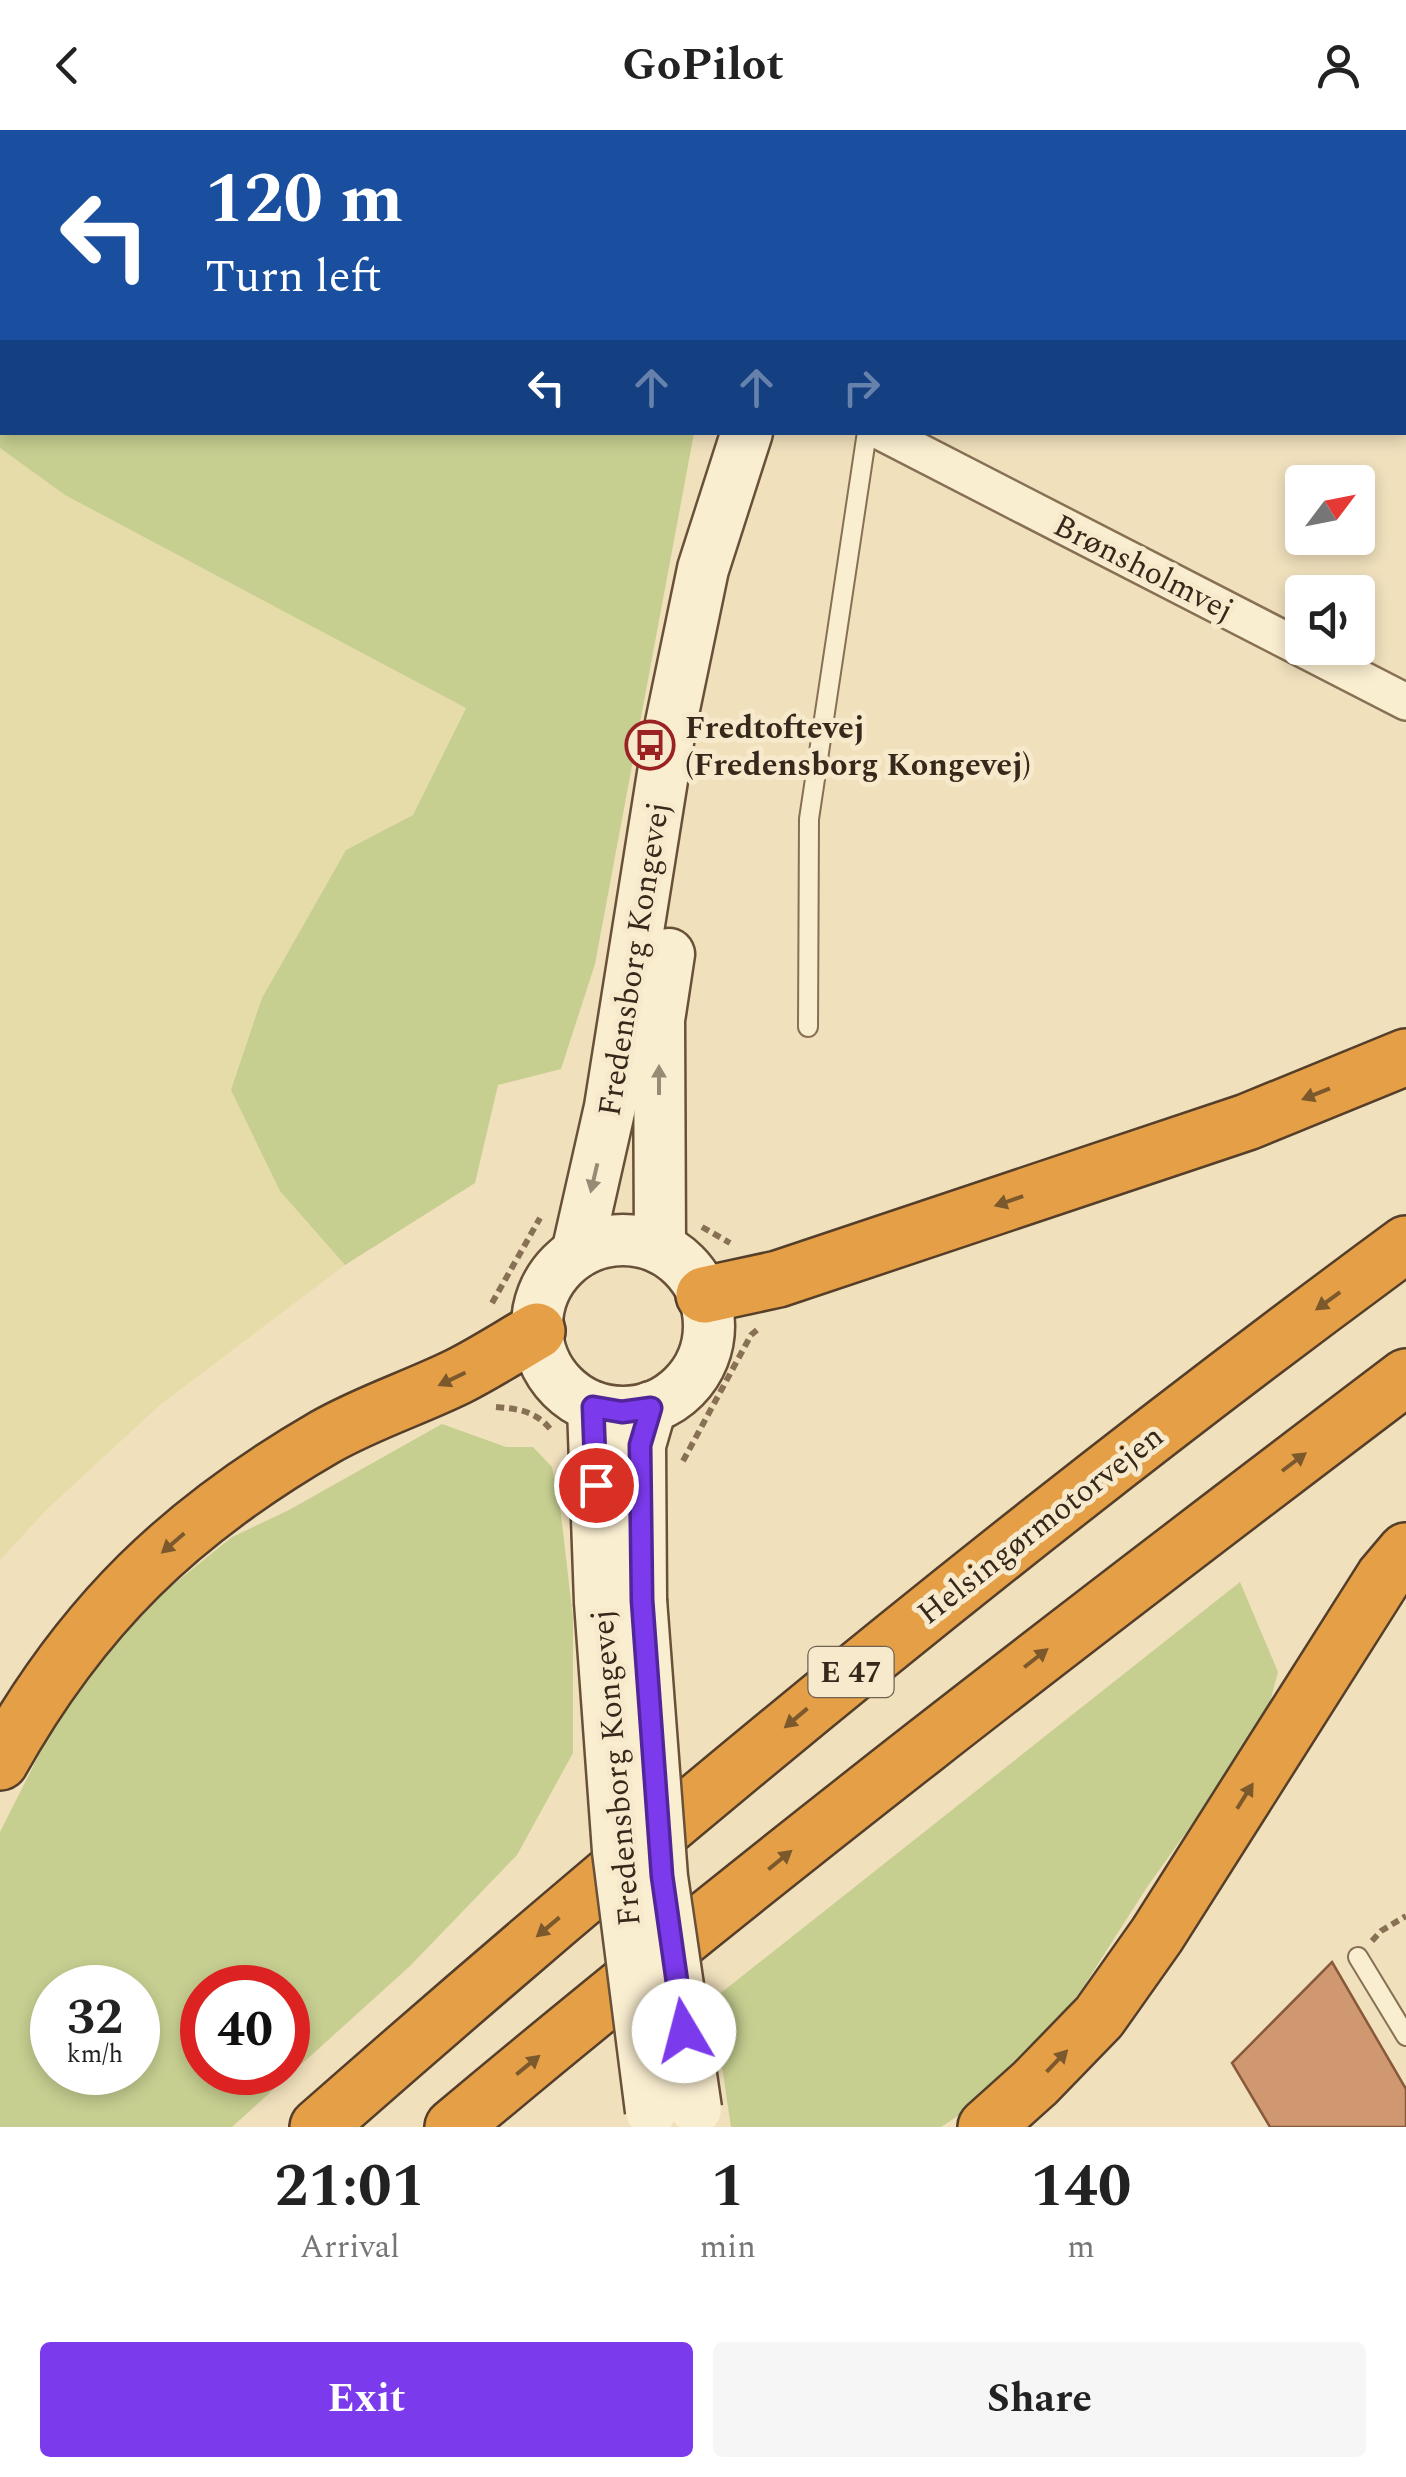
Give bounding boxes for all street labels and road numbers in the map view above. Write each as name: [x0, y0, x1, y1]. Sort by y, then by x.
street label: Brønsholmvej: [1044, 502, 1242, 635]
street label: Fredensborg Kongevej: [585, 799, 684, 1120]
street label: Helsingørmotorvejen: [907, 1413, 1175, 1637]
street label: Fredensborg Kongevej: [578, 1608, 655, 1928]
road number: E 47: [808, 1647, 894, 1697]

